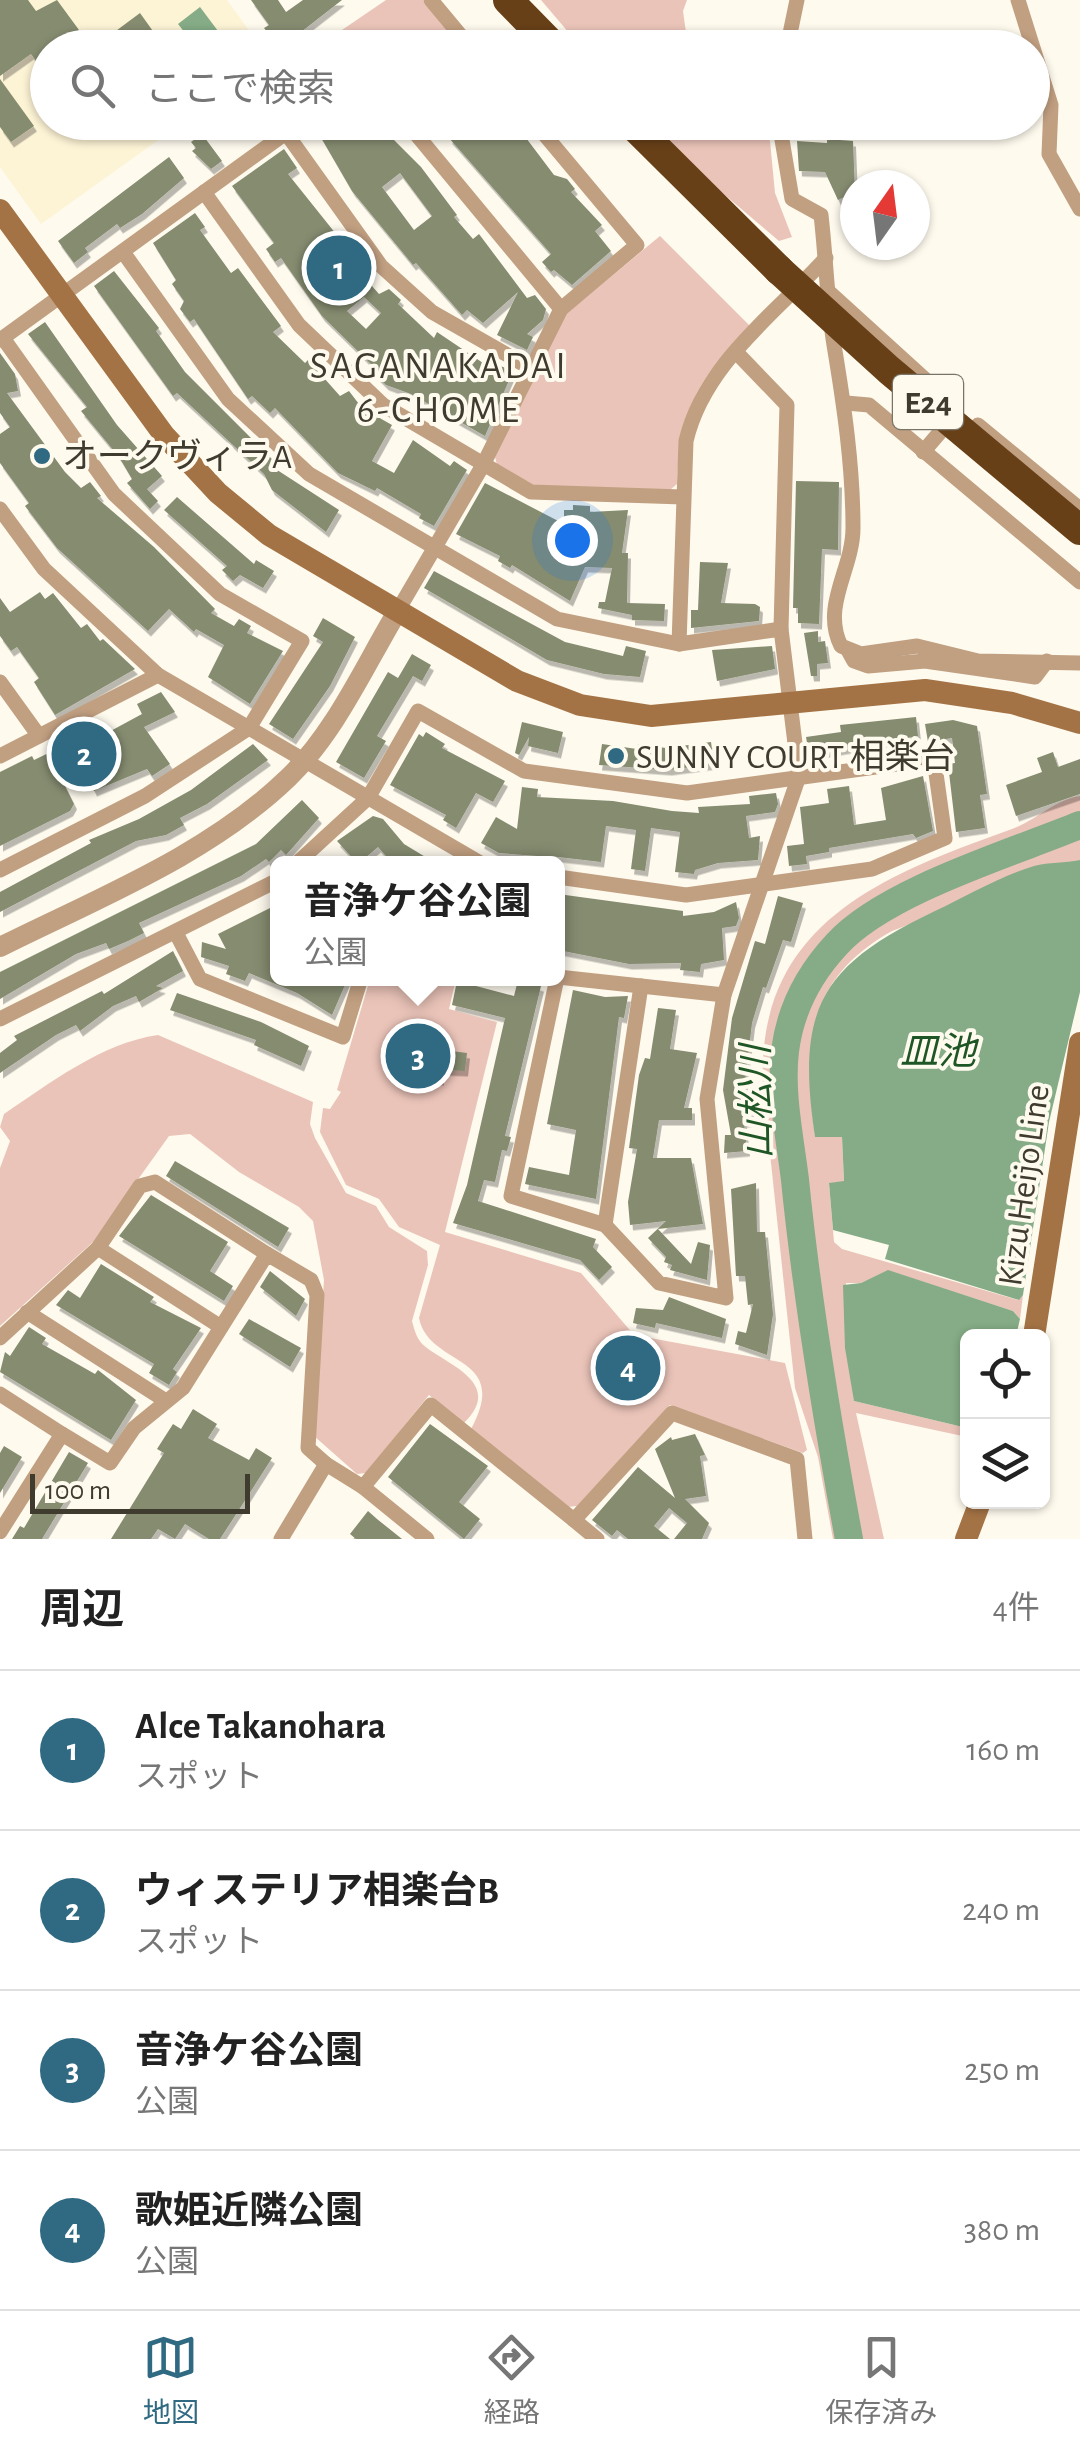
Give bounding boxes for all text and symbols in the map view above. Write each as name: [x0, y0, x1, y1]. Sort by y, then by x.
search box: [30, 30, 1050, 140]
icon: search: [65, 58, 120, 113]
text: ここで検索: [145, 71, 335, 109]
north arrow: [840, 170, 930, 260]
pin: 1: [306, 230, 372, 306]
district label: SAGANAKADAI 6-CHOME: [310, 348, 568, 430]
road number: E24: [893, 375, 963, 429]
place label: オークヴィラA: [62, 438, 292, 475]
marker: オークヴィラA: [31, 445, 53, 467]
your location: [547, 515, 598, 566]
pin: 2: [52, 716, 116, 792]
place label: SUNNY COURT 相楽台: [636, 738, 955, 775]
marker: SUNNY COURT 相楽台: [605, 745, 627, 767]
popup: [270, 856, 565, 986]
text: 音浄ケ谷公園: [303, 884, 532, 922]
text: 公園: [303, 937, 368, 969]
pin: 3: [386, 1018, 450, 1094]
water label: 皿池: [900, 1032, 980, 1072]
water label: 山松川: [736, 1041, 778, 1159]
street label: Kizu Heijo Line: [993, 1082, 1056, 1288]
map controls: [960, 1329, 1050, 1509]
button: locate: [960, 1329, 1050, 1419]
pin: 4: [596, 1330, 660, 1406]
button: layers: [960, 1419, 1050, 1509]
scale bar: [30, 1469, 250, 1514]
text: 100 m: [45, 1477, 111, 1505]
text: 周辺: [40, 1589, 124, 1631]
text: 4件: [993, 1592, 1040, 1624]
text: Alce Takanohara: [135, 1708, 386, 1746]
text: 1: [67, 1734, 78, 1766]
text: 160 m: [966, 1734, 1040, 1766]
text: スポット: [135, 1761, 263, 1793]
text: ウィステリア相楽台B: [135, 1873, 499, 1911]
text: 2: [65, 1894, 80, 1926]
text: 240 m: [962, 1894, 1040, 1926]
text: スポット: [135, 1926, 263, 1958]
text: 音浄ケ谷公園: [135, 2033, 363, 2071]
text: 3: [66, 2054, 79, 2086]
text: 250 m: [964, 2054, 1040, 2086]
text: 公園: [135, 2086, 199, 2118]
text: 歌姫近隣公園: [135, 2193, 363, 2231]
text: 4: [64, 2214, 81, 2246]
text: 380 m: [964, 2214, 1040, 2246]
text: 公園: [135, 2246, 199, 2278]
tab: 地図: [143, 2330, 199, 2431]
tab: 経路: [484, 2330, 540, 2431]
tab: 保存済み: [825, 2330, 937, 2431]

